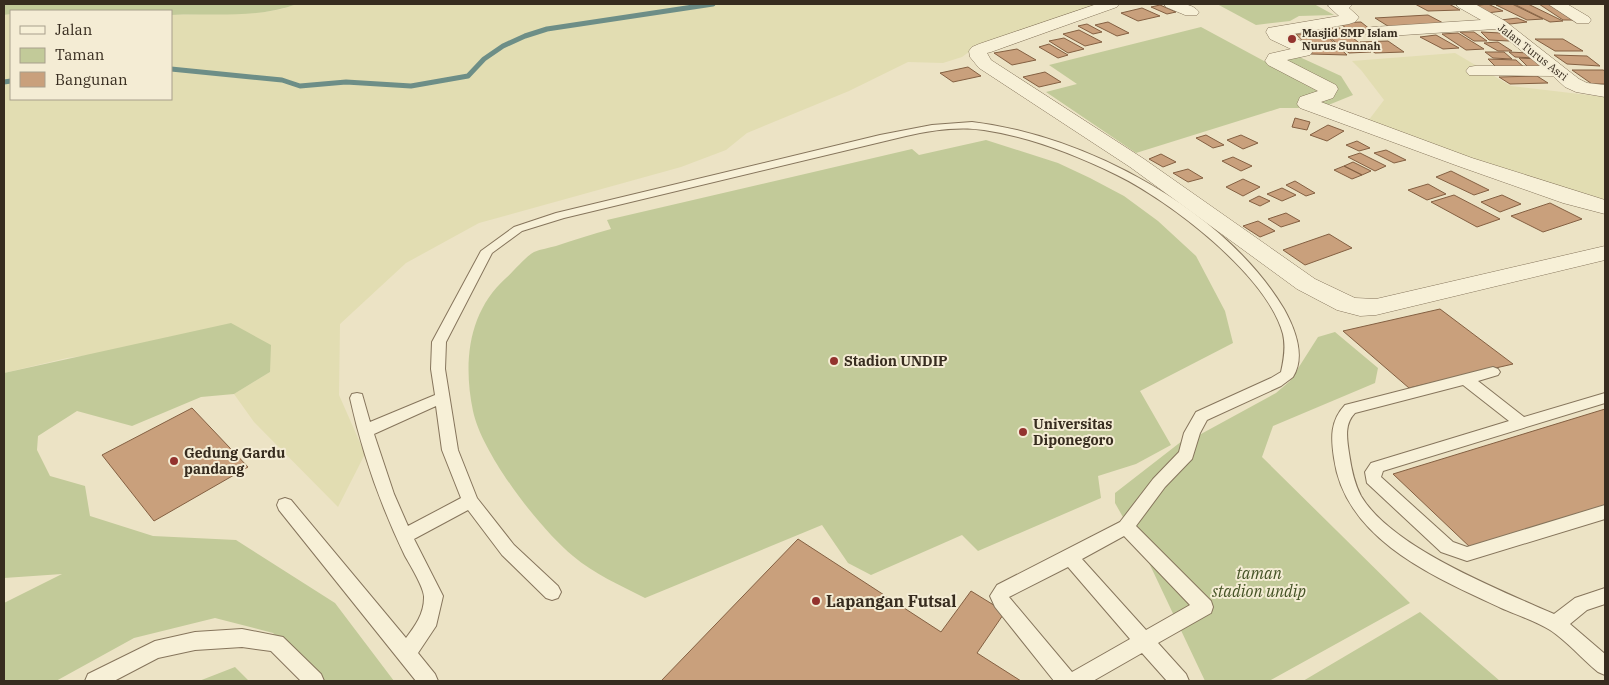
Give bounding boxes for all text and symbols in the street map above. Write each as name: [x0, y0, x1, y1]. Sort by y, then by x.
legend: [10, 10, 172, 100]
text: Jalan: [55, 20, 93, 39]
street label: Jalan Turus Asri: [1495, 20, 1571, 84]
place label: Masjid SMP Islam Nurus Sunnah: [1302, 26, 1398, 53]
marker: Masjid SMP Islam Nurus Sunnah: [1286, 33, 1298, 45]
text: Taman: [55, 45, 105, 64]
text: Bangunan: [55, 70, 128, 89]
place label: Stadion UNDIP: [844, 352, 948, 370]
marker: Stadion UNDIP: [828, 355, 840, 367]
place label: Universitas Diponegoro: [1033, 415, 1114, 449]
marker: Universitas Diponegoro: [1017, 426, 1029, 438]
place label: Gedung Gardu pandang: [184, 444, 285, 478]
marker: Gedung Gardu pandang: [168, 455, 180, 467]
park label: taman stadion undip: [1212, 563, 1306, 601]
place label: Lapangan Futsal: [826, 591, 956, 611]
marker: Lapangan Futsal: [810, 595, 822, 607]

